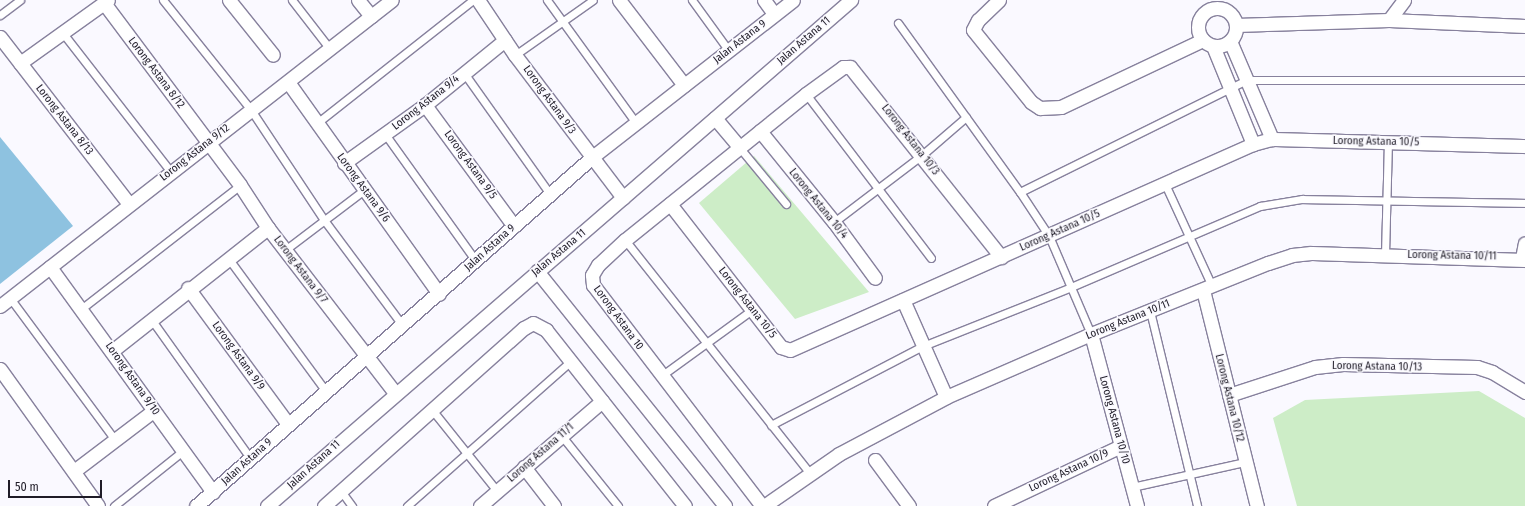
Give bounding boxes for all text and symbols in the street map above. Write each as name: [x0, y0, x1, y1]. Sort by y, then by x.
street label: Jalan Astana 11: [775, 14, 833, 68]
street label: Jalan Astana 9: [711, 17, 769, 67]
street label: Lorong Astana 8/12: [125, 35, 187, 111]
street label: Lorong Astana 9/3: [520, 63, 578, 137]
street label: Lorong Astana 9/4: [390, 73, 462, 133]
street label: Lorong Astana 8/13: [32, 82, 96, 158]
street label: Lorong Astana 10/3: [878, 102, 942, 178]
street label: Lorong Astana 9/12: [157, 122, 233, 184]
street label: Lorong Astana 9/5: [441, 128, 499, 202]
street label: Lorong Astana 10/5: [1333, 135, 1419, 149]
street label: Lorong Astana 9/6: [334, 151, 392, 225]
street label: Lorong Astana 10/4: [786, 166, 850, 242]
street label: Lorong Astana 10/5: [1018, 207, 1102, 255]
street label: Jalan Astana 9: [462, 222, 518, 274]
street label: Jalan Astana 11: [529, 227, 589, 279]
street label: Lorong Astana 9/7: [270, 234, 330, 306]
street label: Lorong Astana 10/11: [1407, 249, 1497, 263]
street label: Lorong Astana 10/5: [715, 265, 779, 341]
street label: Lorong Astana 10: [590, 283, 646, 353]
street label: Lorong Astana 10/11: [1084, 297, 1172, 343]
street label: Lorong Astana 9/9: [209, 319, 267, 393]
street label: Lorong Astana 9/10: [102, 340, 162, 418]
street label: Lorong Astana 10/12: [1212, 353, 1246, 443]
street label: Lorong Astana 10/13: [1332, 360, 1422, 374]
street label: Lorong Astana 10/10: [1096, 374, 1132, 466]
street label: Lorong Astana 11/1: [505, 421, 577, 485]
street label: Jalan Astana 9: [219, 436, 275, 488]
street label: Jalan Astana 11: [285, 438, 343, 492]
street label: Lorong Astana 10/9: [1027, 447, 1111, 495]
scale bar: [10, 472, 104, 498]
text: 50 m: [15, 480, 39, 494]

